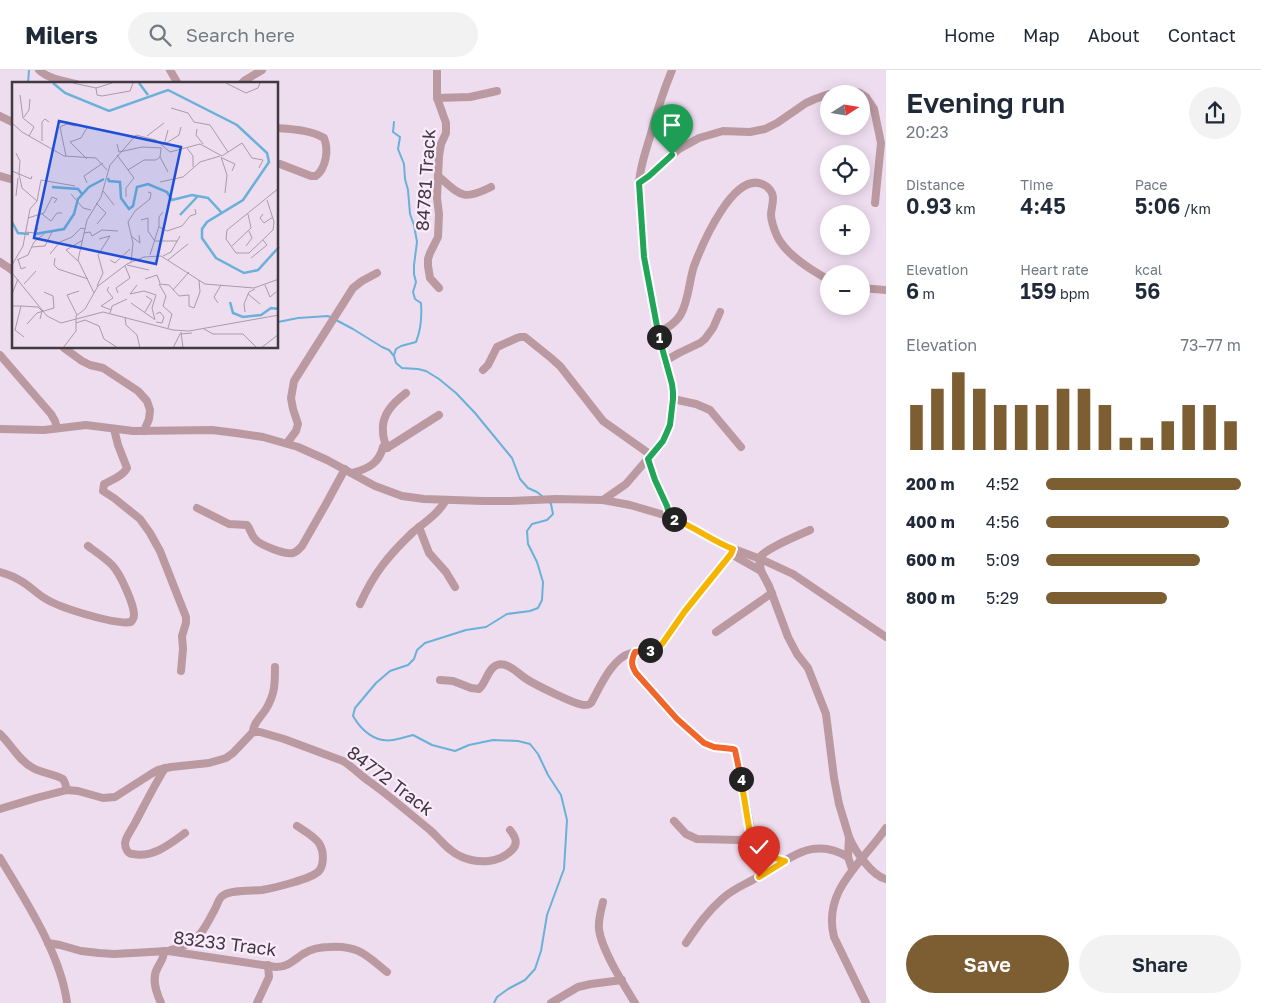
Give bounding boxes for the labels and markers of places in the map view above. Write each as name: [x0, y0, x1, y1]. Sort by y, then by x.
pin: [651, 104, 693, 155]
pin: 1: [646, 324, 672, 350]
pin: 2: [662, 506, 686, 532]
pin: 3: [638, 638, 662, 662]
pin: 4: [728, 766, 754, 792]
pin: [738, 826, 780, 877]

